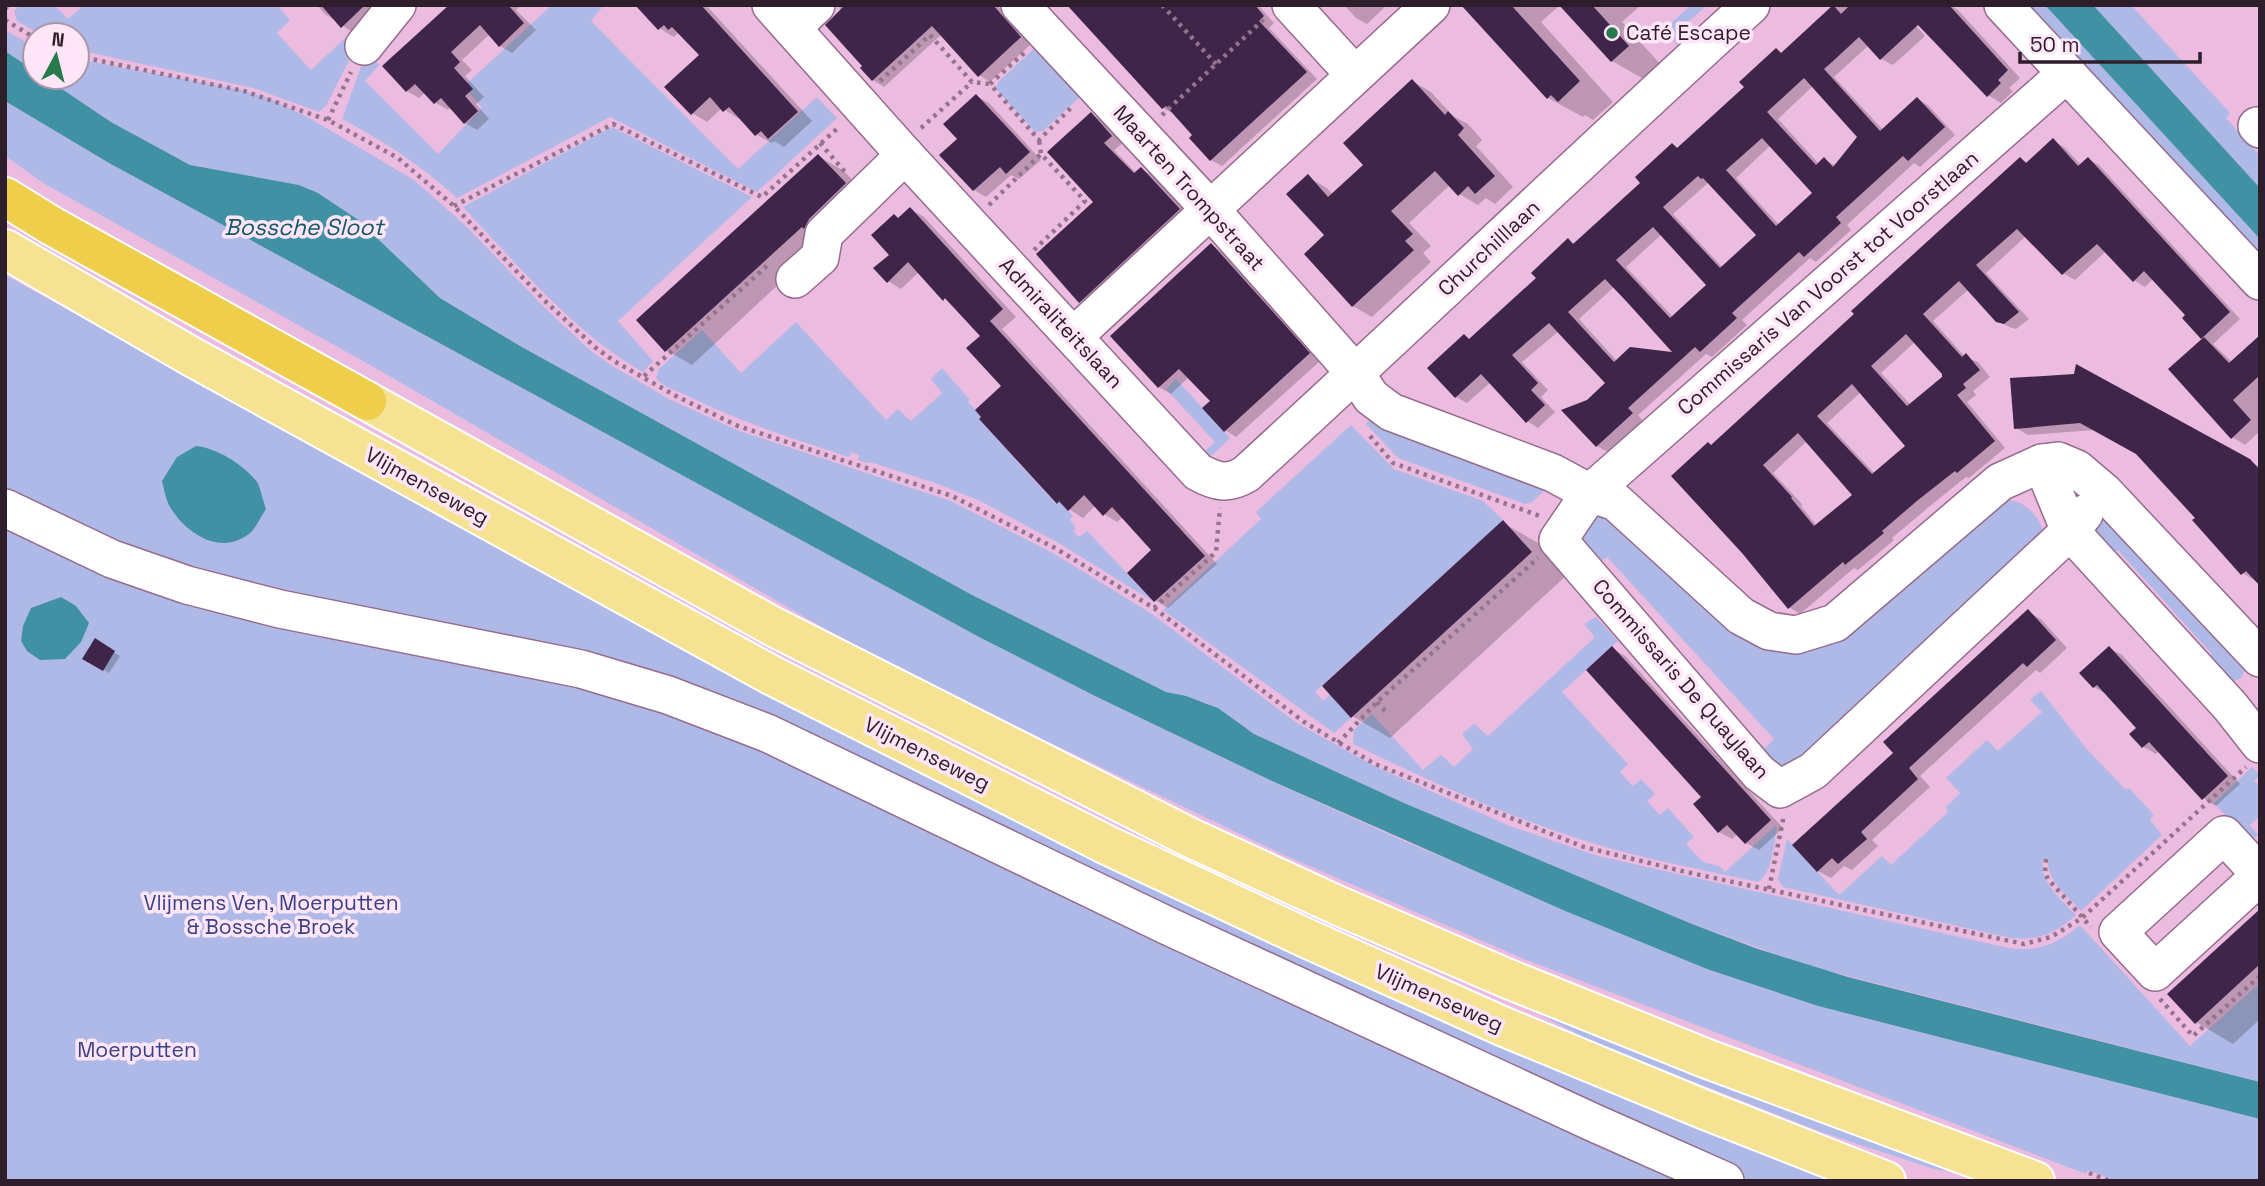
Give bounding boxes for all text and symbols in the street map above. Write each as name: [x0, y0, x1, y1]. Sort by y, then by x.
place label: Café Escape: [1626, 19, 1751, 46]
north arrow: [21, 21, 91, 91]
scale bar: [2020, 21, 2200, 65]
marker: Café Escape: [1604, 25, 1620, 41]
text: N: [50, 26, 66, 53]
text: 50 m: [2030, 31, 2080, 58]
street label: Maarten Trompstraat: [1108, 99, 1271, 276]
street label: Commissaris Van Voorst tot Voorstlaan: [1672, 144, 1984, 421]
street label: Churchilllaan: [1432, 194, 1545, 302]
water label: Bossche Sloot: [224, 212, 386, 242]
street label: Admiraliteitslaan: [994, 251, 1129, 394]
street label: Vlijmenseweg: [360, 440, 494, 531]
street label: Commissaris De Quaylaan: [1587, 573, 1776, 784]
street label: Vlijmenseweg: [860, 710, 995, 797]
park label: Vlijmens Ven, Moerputten & Bossche Broek: [143, 889, 399, 940]
street label: Vlijmenseweg: [1371, 957, 1508, 1038]
park label: Moerputten: [77, 1036, 197, 1063]

